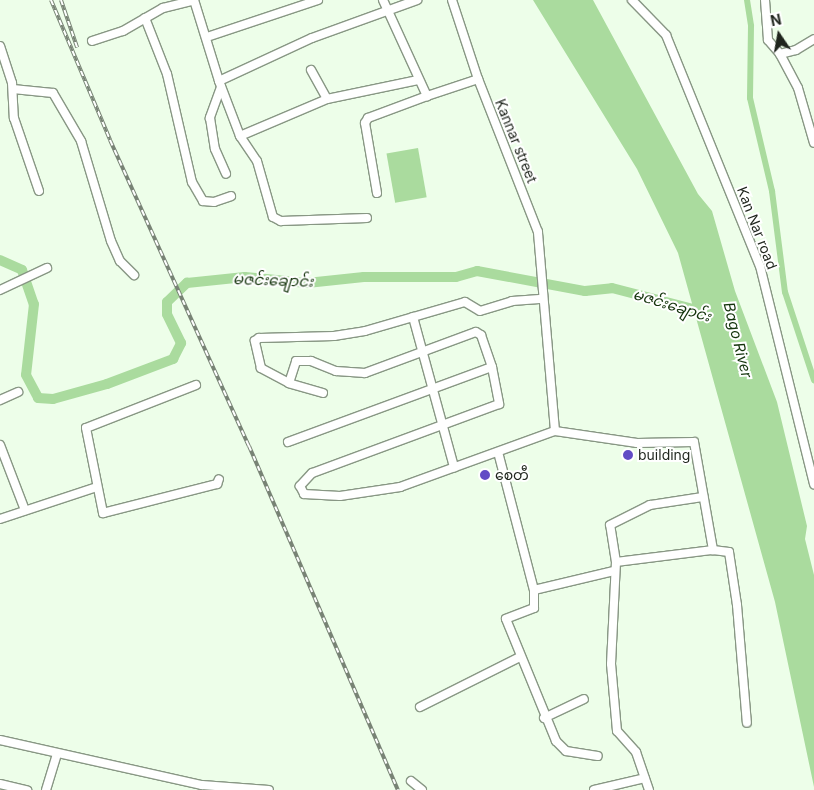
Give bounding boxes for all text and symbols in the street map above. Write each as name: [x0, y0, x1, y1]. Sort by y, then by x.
north arrow: [754, 10, 804, 60]
text: N: [769, 10, 783, 29]
street label: Kannar street: [492, 97, 540, 185]
street label: Kan Nar road: [734, 184, 780, 272]
water label: မဇင်းချောင်း: [233, 270, 313, 290]
water label: မဇင်းချောင်း: [631, 285, 713, 325]
water label: Bago River: [720, 300, 756, 380]
place label: building: [638, 447, 690, 463]
marker: building: [622, 449, 634, 461]
place label: စေတီ: [495, 467, 529, 483]
marker: စေတီ: [479, 469, 491, 481]

